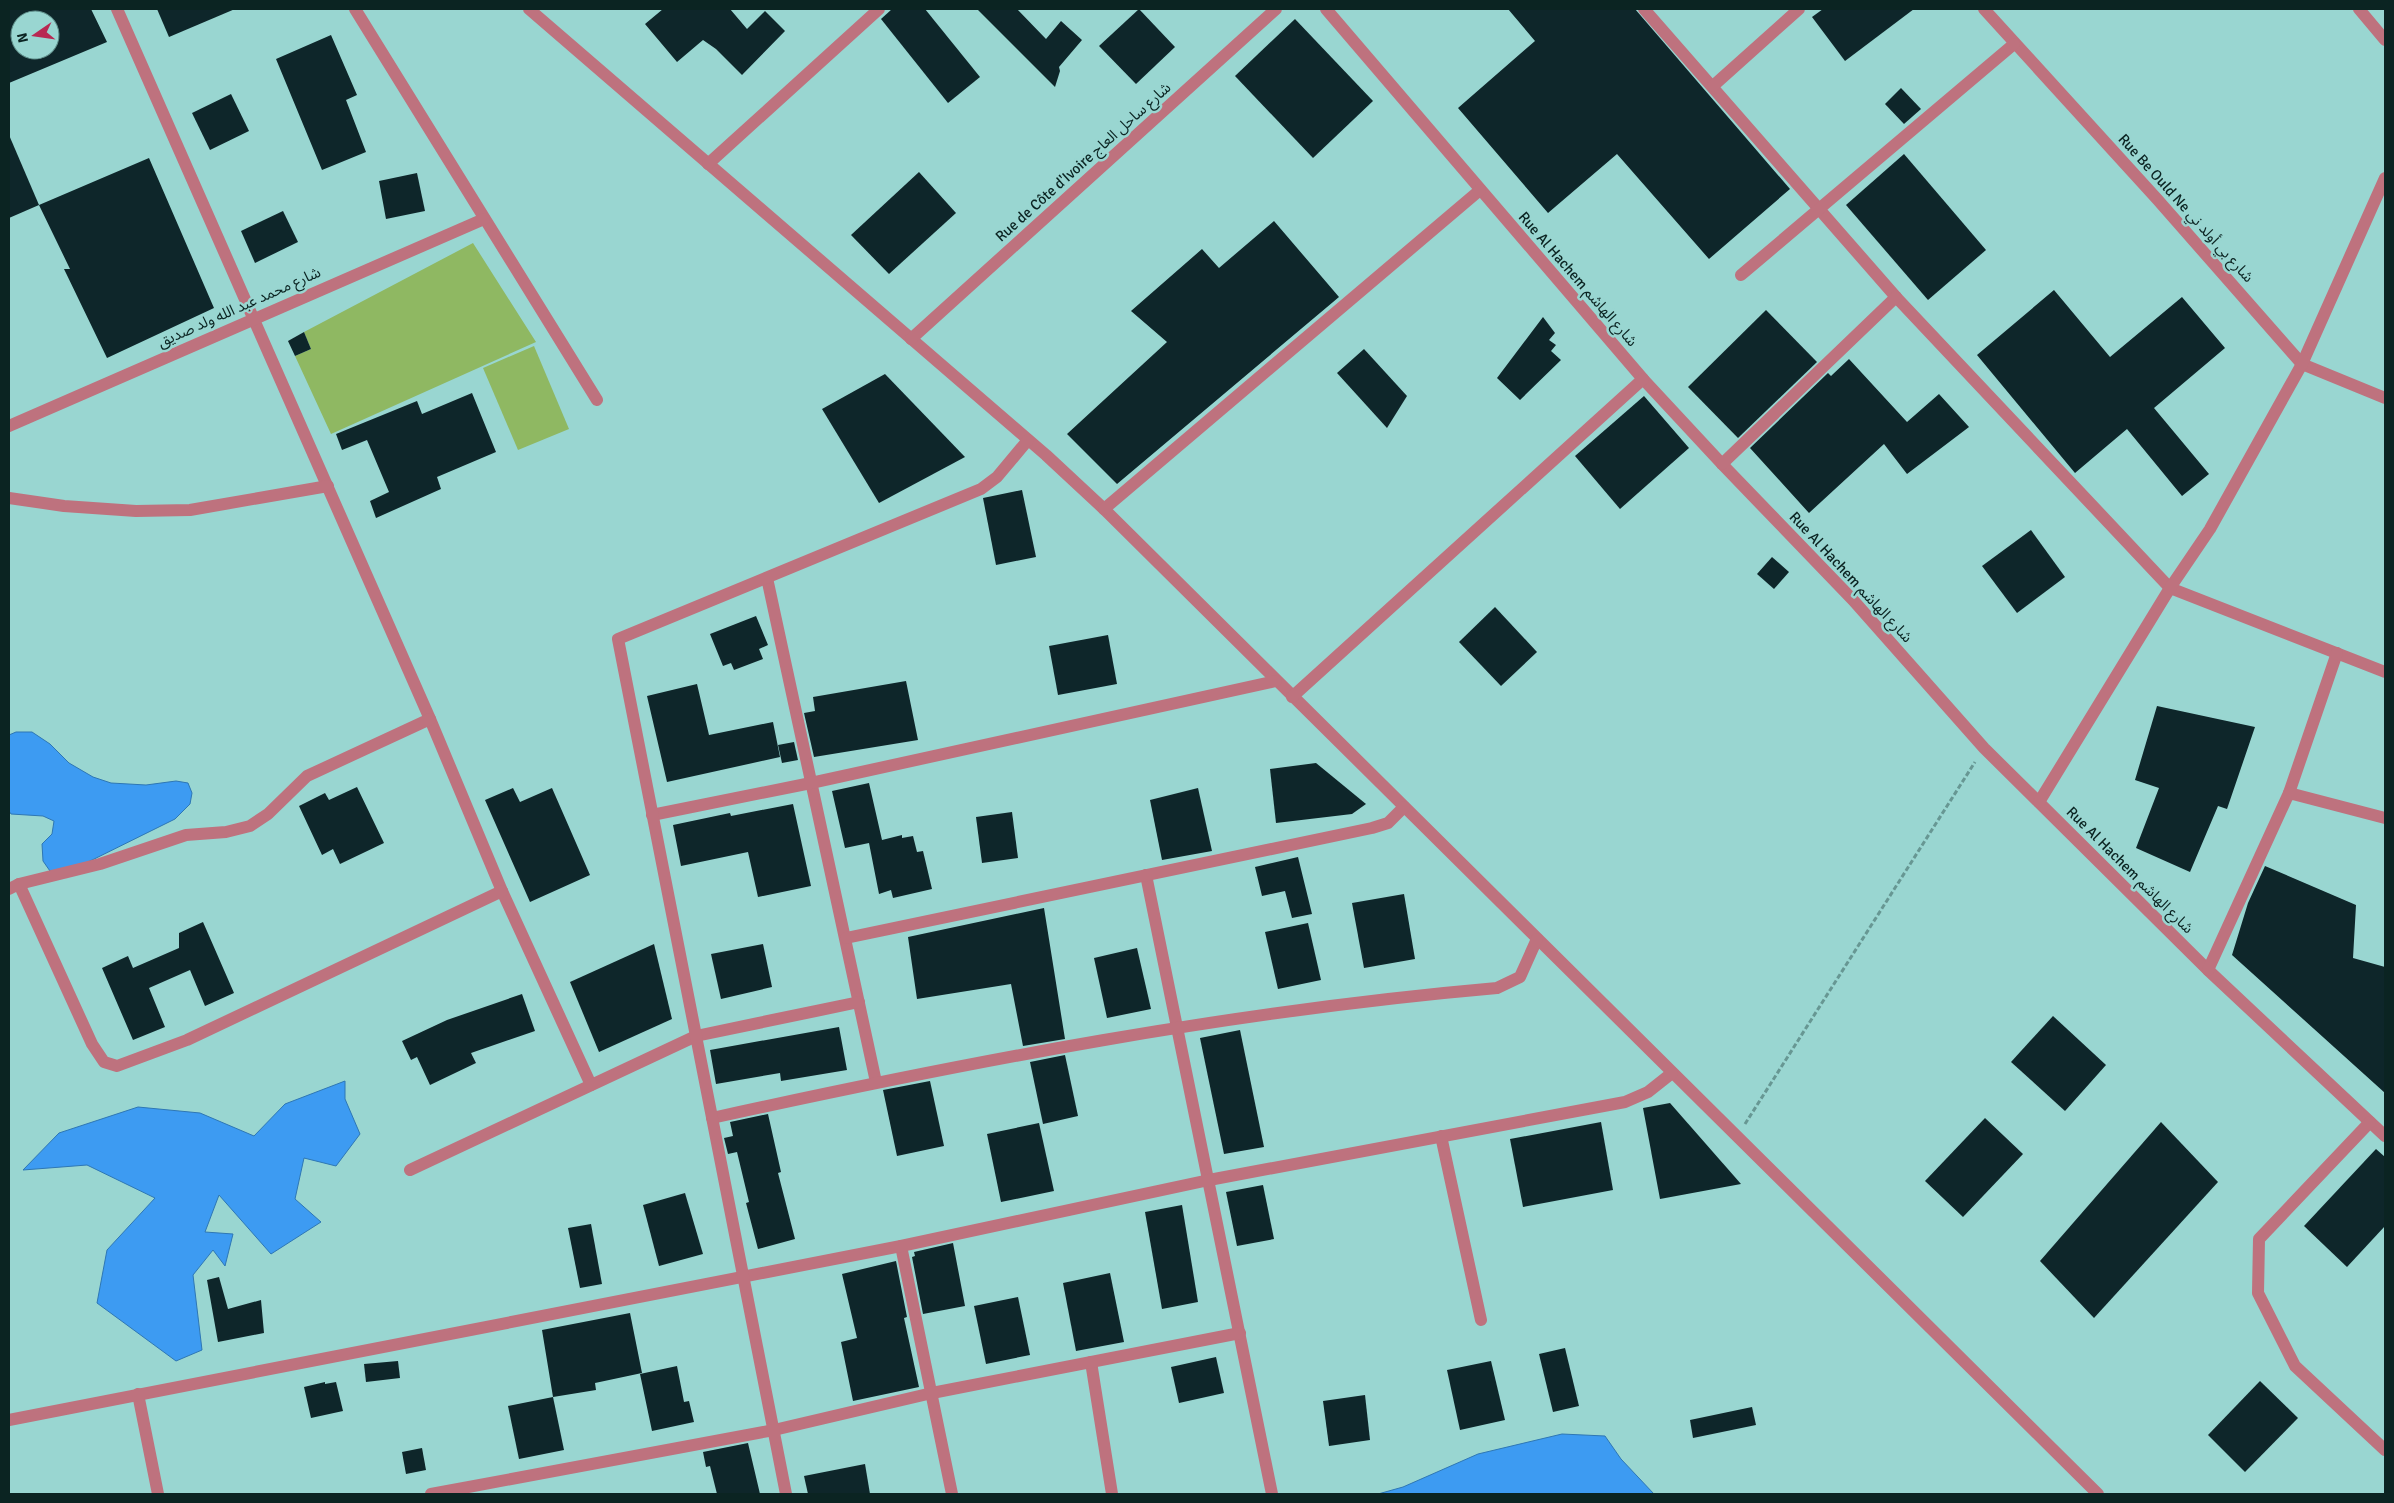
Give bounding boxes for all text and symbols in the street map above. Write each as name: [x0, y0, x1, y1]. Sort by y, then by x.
north arrow: [10, 10, 60, 60]
text: N: [13, 31, 32, 44]
street label: Rue de Côte d'Ivoire شارع ساحل العاج: [992, 78, 1177, 248]
street label: Rue Be Ould Ne شارع بي أولد ني: [2112, 130, 2258, 288]
street label: Rue Al Hachem شارع الهاشم: [1512, 208, 1641, 352]
street label: شارع محمد عبد الله ولد صديق: [155, 263, 325, 354]
street label: Rue Al Hachem شارع الهاشم: [1783, 508, 1916, 648]
street label: Rue Al Hachem شارع الهاشم: [2061, 803, 2197, 940]

